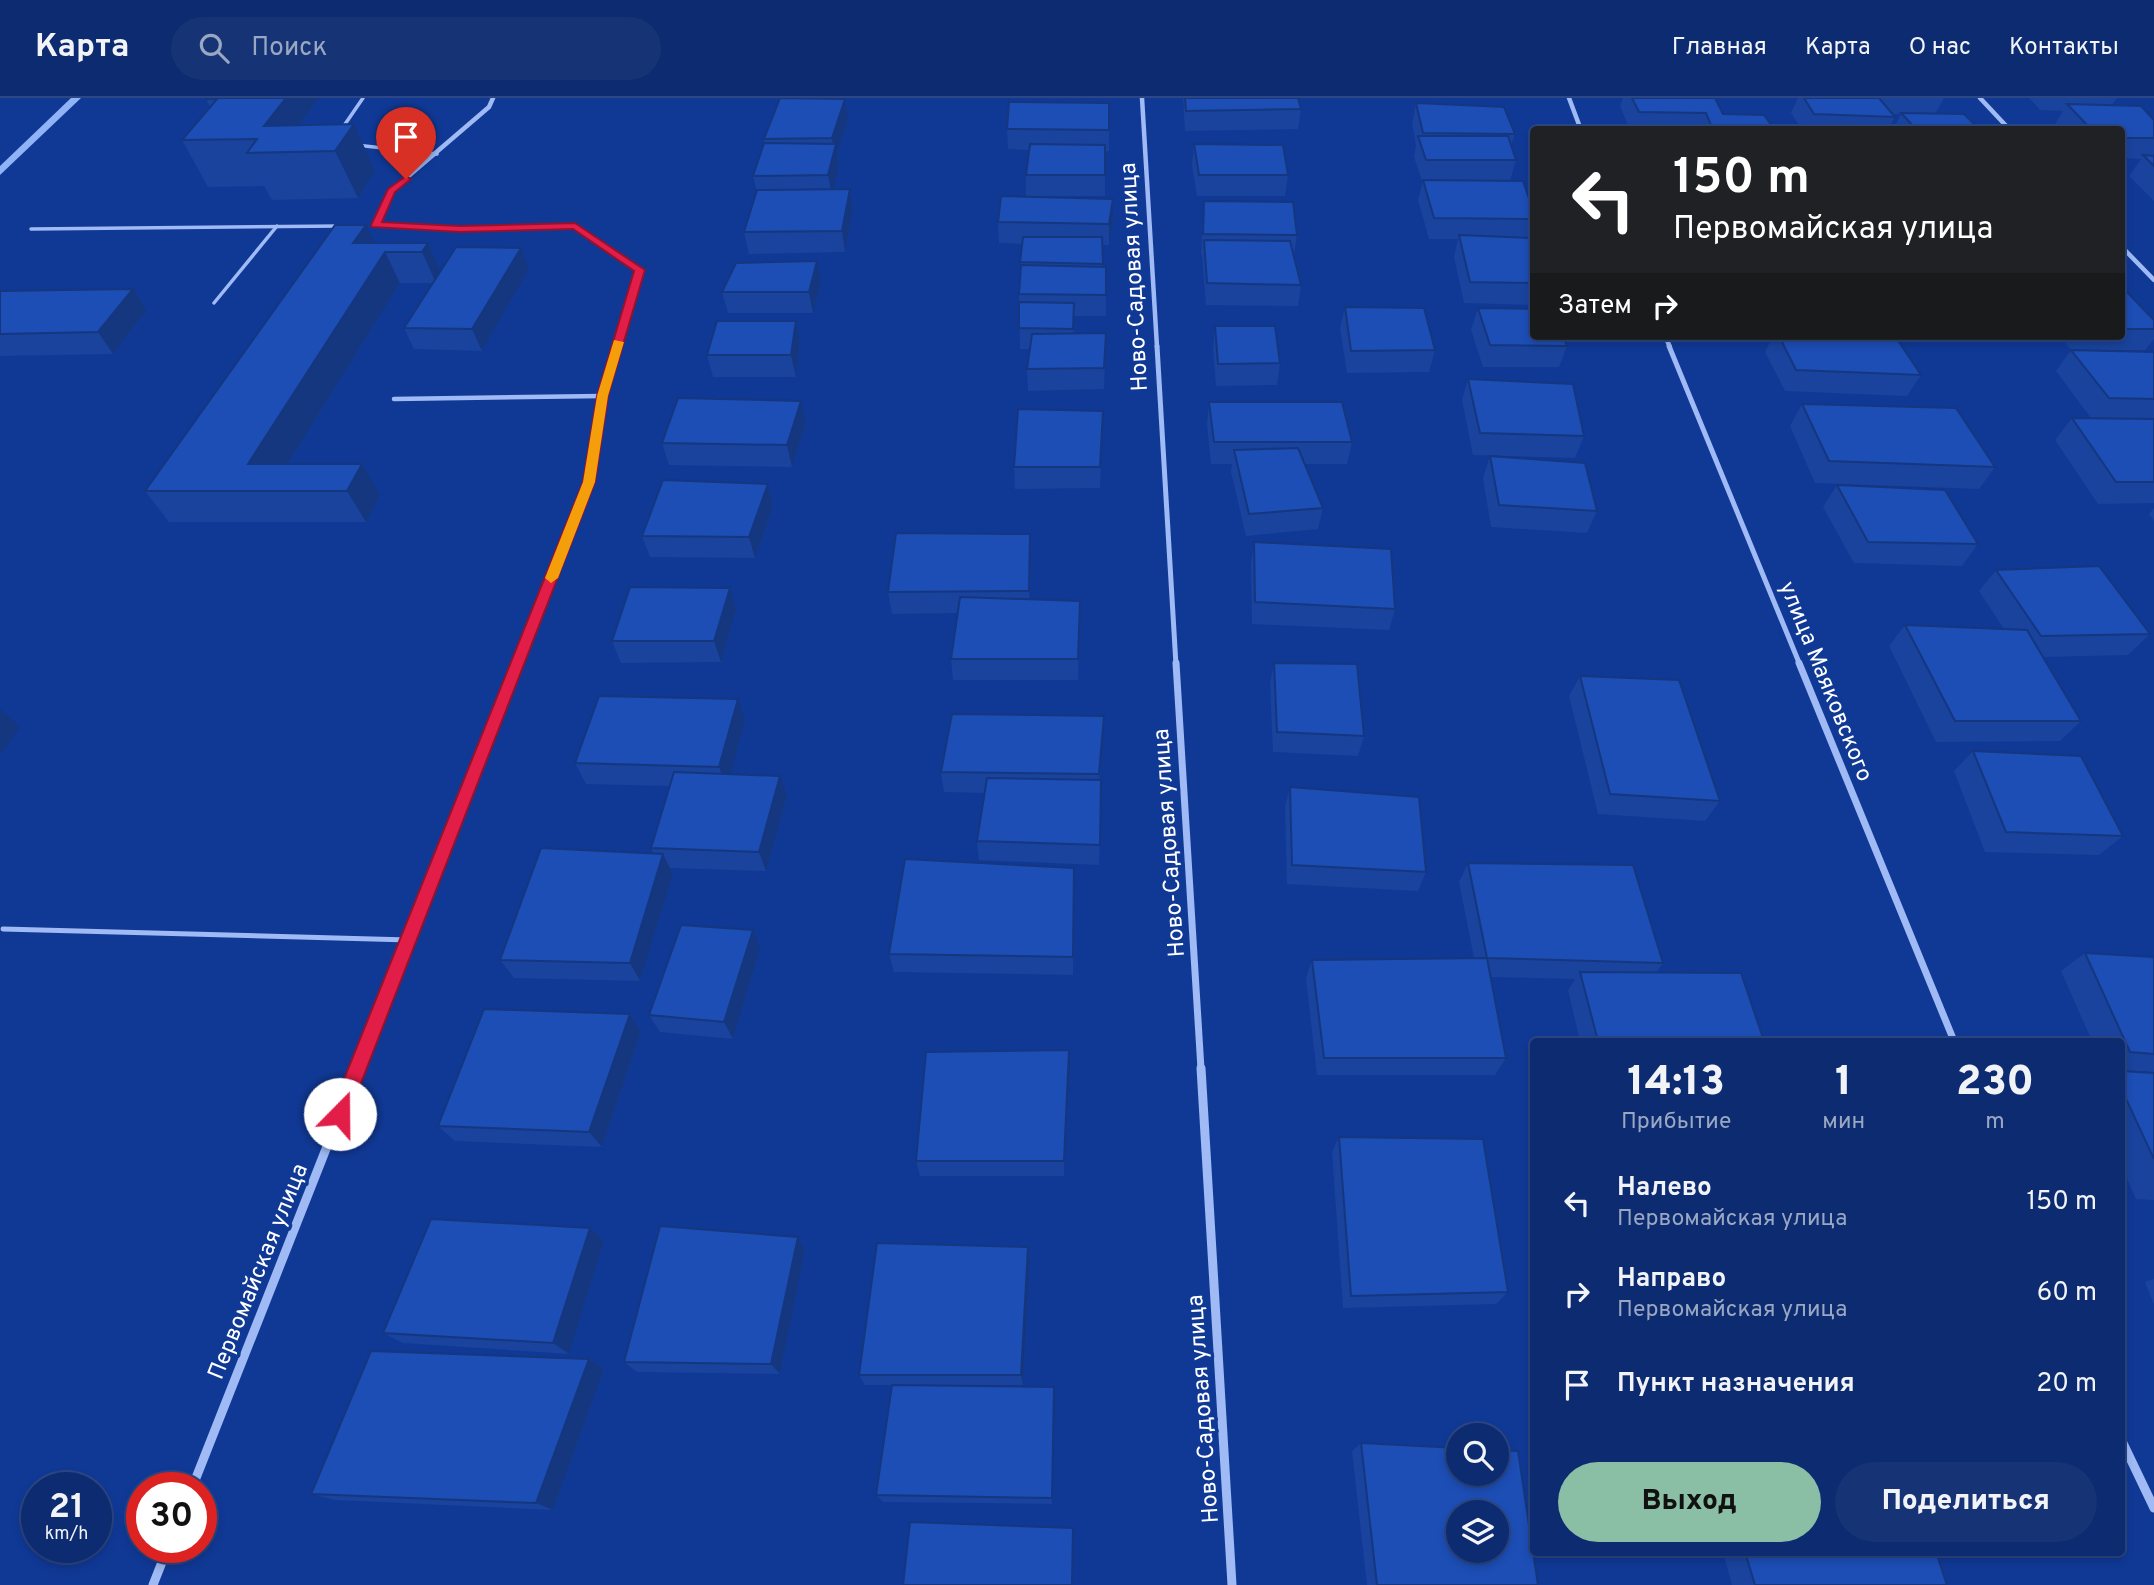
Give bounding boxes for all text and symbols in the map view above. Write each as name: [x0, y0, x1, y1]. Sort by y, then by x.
search box: [171, 17, 661, 80]
text: Карта: [35, 27, 129, 69]
icon: search: [195, 29, 233, 67]
text: Поиск: [251, 32, 327, 65]
text: Главная: [1672, 33, 1767, 63]
text: Карта: [1805, 33, 1871, 63]
text: О нас: [1909, 33, 1971, 63]
text: Контакты: [2009, 33, 2119, 63]
pin: [376, 107, 436, 179]
icon: arrive: [387, 118, 425, 156]
text: 150 m: [1673, 149, 1810, 211]
icon: left: [1558, 154, 1649, 245]
street label: Ново-Садовая улица: [1115, 162, 1156, 392]
text: Первомайская улица: [1673, 210, 1993, 250]
icon: right: [1646, 287, 1684, 325]
text: Затем: [1558, 290, 1632, 323]
street label: улица Маяковского: [1771, 578, 1878, 786]
street label: Ново-Садовая улица: [1148, 727, 1193, 958]
text: 14:13: [1627, 1057, 1725, 1110]
text: 1: [1835, 1057, 1852, 1110]
text: 230: [1956, 1057, 2034, 1110]
position arrow: [303, 1077, 377, 1151]
text: Прибытие: [1621, 1108, 1731, 1137]
text: мин: [1822, 1108, 1865, 1137]
text: m: [1985, 1108, 2005, 1137]
street label: Первомайская улица: [203, 1160, 316, 1384]
text: Налево: [1617, 1172, 1712, 1205]
icon: left: [1558, 1184, 1596, 1222]
text: 150 m: [2026, 1186, 2097, 1219]
text: Первомайская улица: [1617, 1205, 1847, 1234]
text: Направо: [1617, 1263, 1726, 1296]
icon: right: [1558, 1275, 1596, 1313]
text: 60 m: [2037, 1277, 2097, 1310]
street label: Ново-Садовая улица: [1182, 1293, 1227, 1524]
text: Первомайская улица: [1617, 1296, 1847, 1325]
icon: arrive: [1558, 1366, 1596, 1404]
text: Пункт назначения: [1617, 1368, 1855, 1401]
text: 20 m: [2036, 1368, 2097, 1401]
map controls: [1446, 1423, 1509, 1563]
button: search: [1446, 1423, 1509, 1486]
button: Выход: [1558, 1462, 1821, 1542]
button: Поделиться: [1835, 1462, 2097, 1542]
speed limit sign: 30: [126, 1472, 217, 1563]
text: 21: [49, 1486, 84, 1530]
button: layers: [1446, 1500, 1509, 1563]
text: km/h: [45, 1523, 88, 1546]

